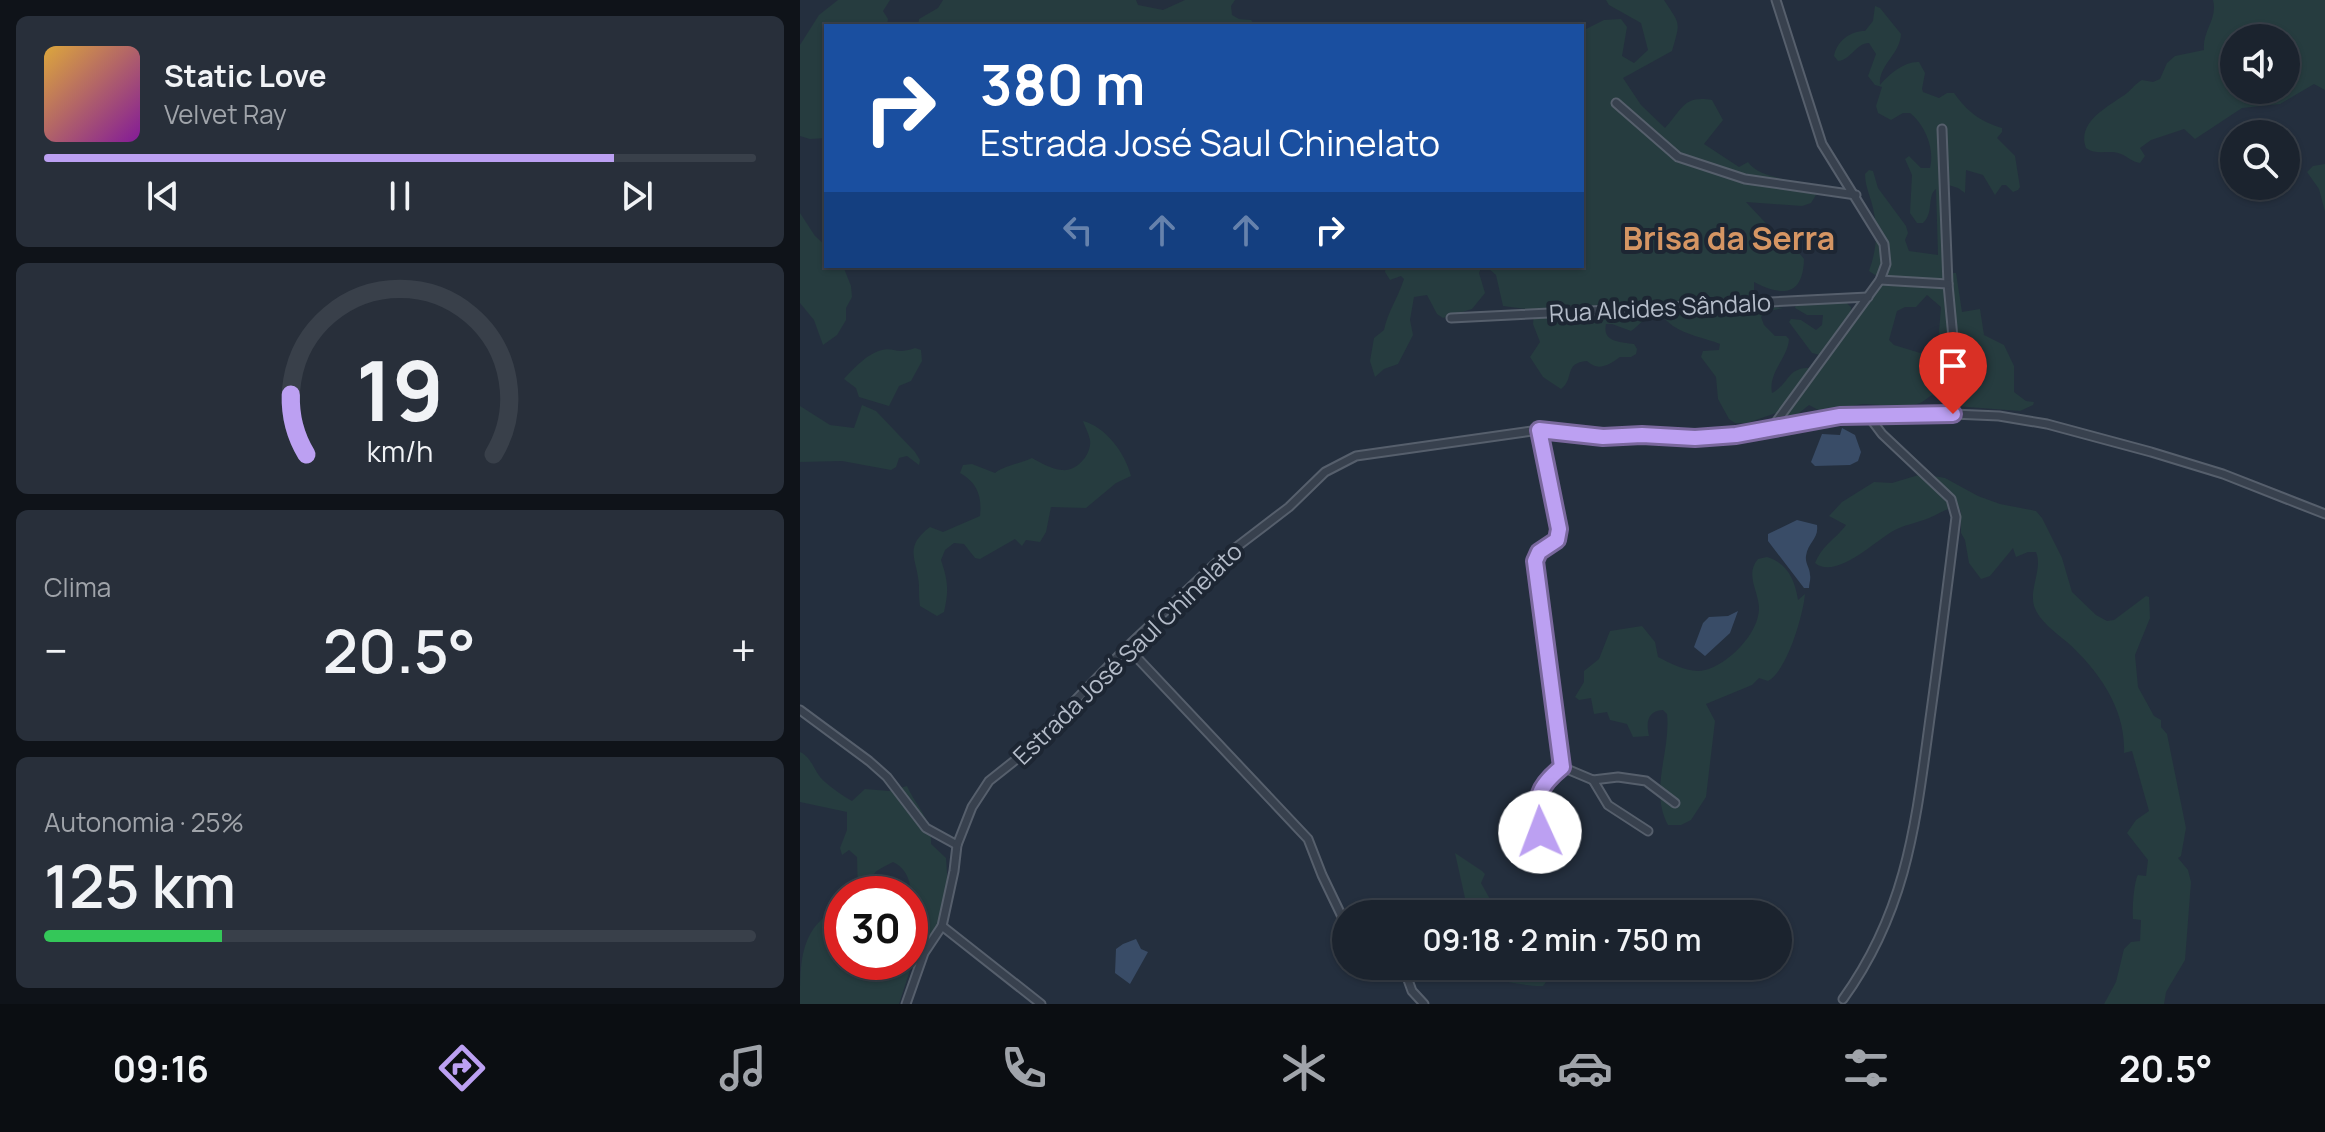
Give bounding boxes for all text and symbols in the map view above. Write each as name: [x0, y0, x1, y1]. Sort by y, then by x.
map controls: [2220, 24, 2300, 200]
button: sound: [2220, 24, 2300, 104]
text: 380 m: [980, 45, 1145, 122]
text: Static Love: [164, 55, 327, 96]
icon: right: [848, 56, 952, 160]
text: Velvet Ray: [164, 96, 287, 132]
text: Estrada José Saul Chinelato: [980, 118, 1440, 167]
button: search: [2220, 120, 2300, 200]
icon: previous: [141, 174, 185, 218]
icon: pause: [378, 174, 422, 218]
icon: next: [615, 174, 659, 218]
icon: left: [1056, 208, 1100, 252]
icon: ahead: [1140, 208, 1184, 252]
icon: ahead: [1224, 208, 1268, 252]
icon: right: [1308, 208, 1352, 252]
district label: Brisa da Serra: [1623, 216, 1835, 260]
street label: Rua Alcides Sândalo: [1548, 285, 1772, 329]
text: 19: [356, 331, 444, 445]
pin: [1919, 332, 1987, 414]
icon: arrive: [1931, 344, 1975, 388]
text: km/h: [367, 432, 433, 471]
street label: Estrada José Saul Chinelato: [1005, 535, 1249, 771]
text: Clima: [44, 569, 111, 605]
text: 20.5°: [323, 609, 476, 691]
text: −: [44, 620, 68, 680]
text: +: [731, 620, 756, 680]
position arrow: [1498, 790, 1582, 874]
text: Autonomia · 25%: [44, 804, 244, 840]
text: 125 km: [44, 844, 236, 926]
speed limit sign: 30: [824, 876, 928, 980]
text: 09:18 · 2 min · 750 m: [1422, 919, 1702, 960]
icon: directions: [434, 1040, 490, 1096]
icon: music: [715, 1040, 771, 1096]
icon: phone: [996, 1040, 1052, 1096]
icon: climate: [1276, 1040, 1332, 1096]
icon: car: [1557, 1040, 1613, 1096]
icon: filters: [1838, 1040, 1894, 1096]
text: 09:16: [112, 1044, 209, 1093]
text: 20.5°: [2119, 1044, 2212, 1093]

